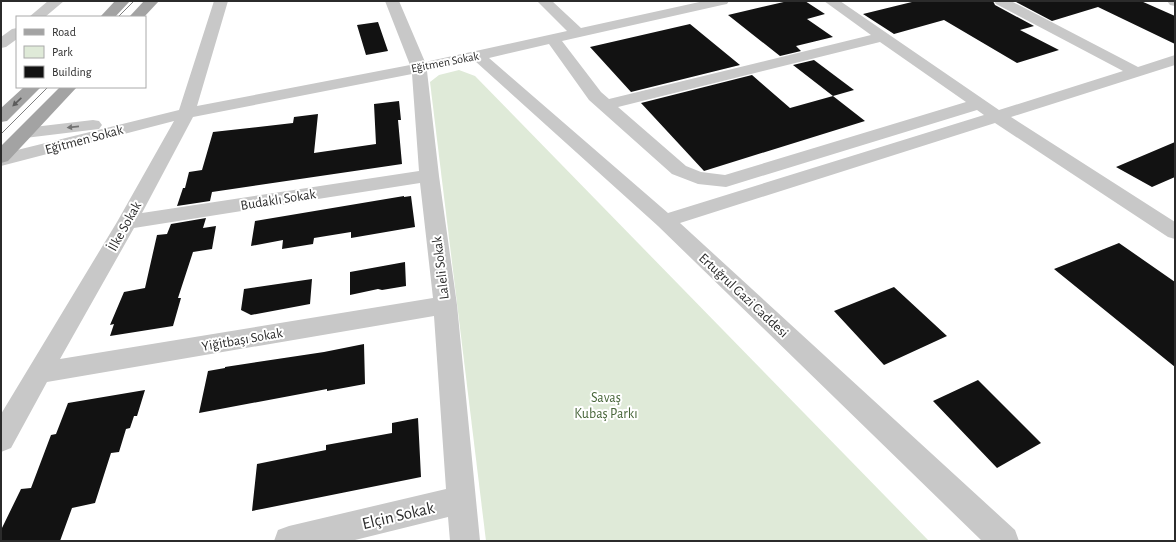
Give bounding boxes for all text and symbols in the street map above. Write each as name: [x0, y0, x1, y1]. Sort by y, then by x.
legend: [16, 16, 146, 88]
text: Road: [52, 26, 76, 38]
text: Park: [52, 46, 73, 58]
street label: Eğitmen Sokak: [410, 49, 480, 74]
text: Building: [52, 66, 92, 78]
one-way arrow: [12, 97, 22, 107]
street label: Eğitmen Sokak: [44, 123, 125, 157]
one-way arrow: [67, 124, 79, 131]
street label: Budaklı Sokak: [239, 187, 317, 213]
street label: İlke Sokak: [103, 197, 144, 254]
street label: Laleli Sokak: [430, 235, 452, 300]
street label: Ertuğrul Gazi Caddesi: [696, 251, 791, 341]
street label: Yiğitbaşı Sokak: [201, 326, 284, 354]
park label: Savaş Kubaş Parkı: [574, 391, 638, 421]
street label: Elçin Sokak: [360, 499, 436, 532]

